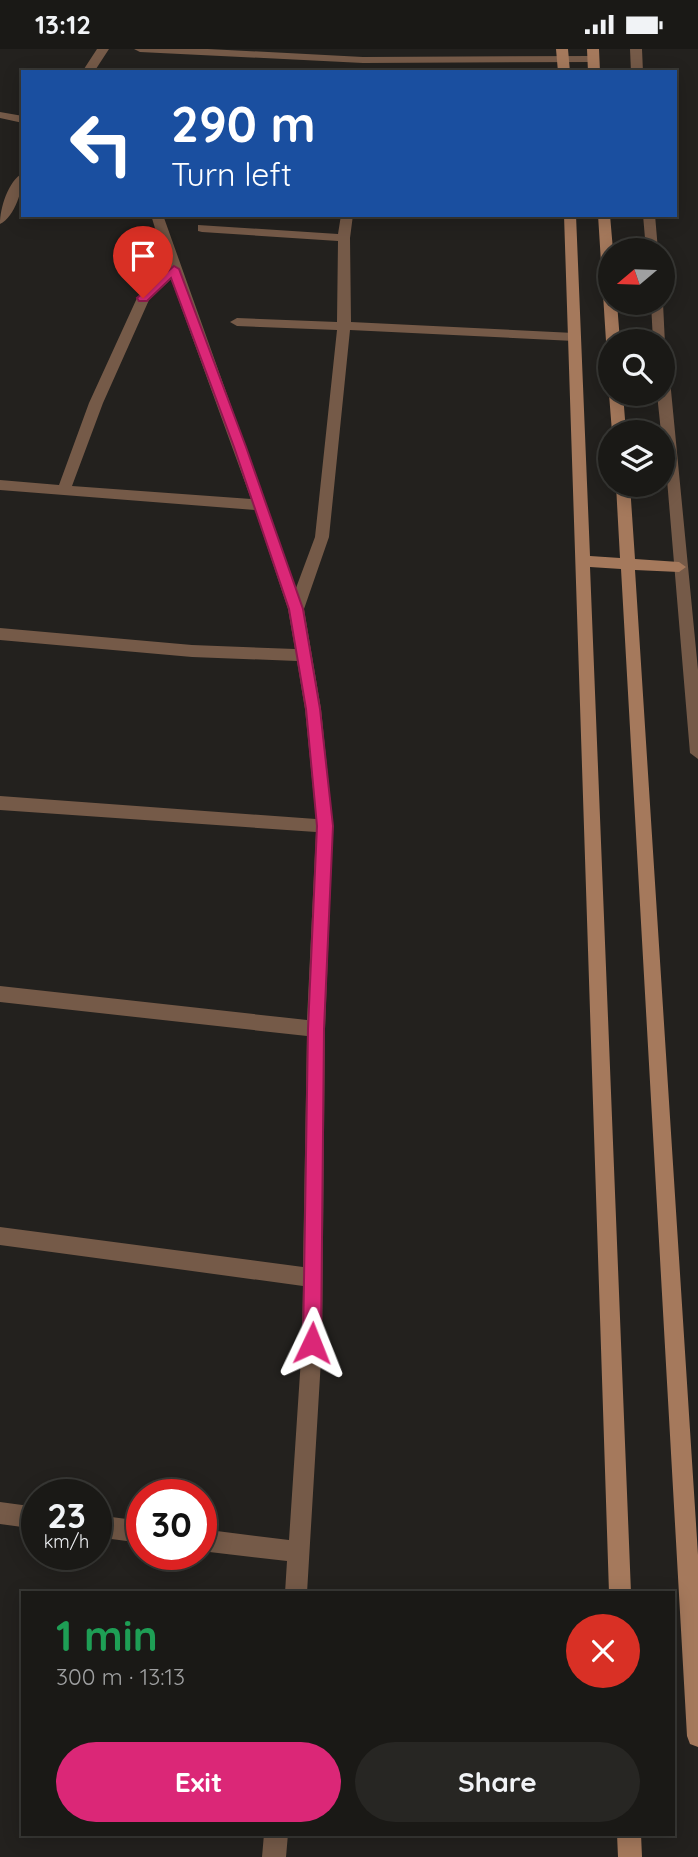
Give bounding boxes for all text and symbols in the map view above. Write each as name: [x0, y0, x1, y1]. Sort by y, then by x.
text: 13:12: [35, 8, 91, 41]
text: 290 m: [171, 93, 316, 154]
icon: left: [56, 98, 147, 189]
text: Turn left: [171, 154, 292, 194]
pin: [113, 226, 173, 298]
icon: arrive: [124, 237, 162, 275]
north arrow: [598, 238, 676, 315]
map controls: [598, 238, 675, 497]
button: search: [598, 329, 675, 406]
button: layers: [598, 420, 675, 497]
position arrow: [275, 1306, 349, 1380]
speed limit sign: 30: [126, 1479, 217, 1570]
text: 23: [47, 1493, 86, 1537]
text: km/h: [44, 1530, 89, 1553]
text: 1 min: [56, 1609, 158, 1662]
button: close: [566, 1614, 640, 1688]
text: 300 m · 13:13: [56, 1662, 185, 1691]
button: Exit: [56, 1742, 341, 1822]
button: Share: [355, 1742, 640, 1822]

